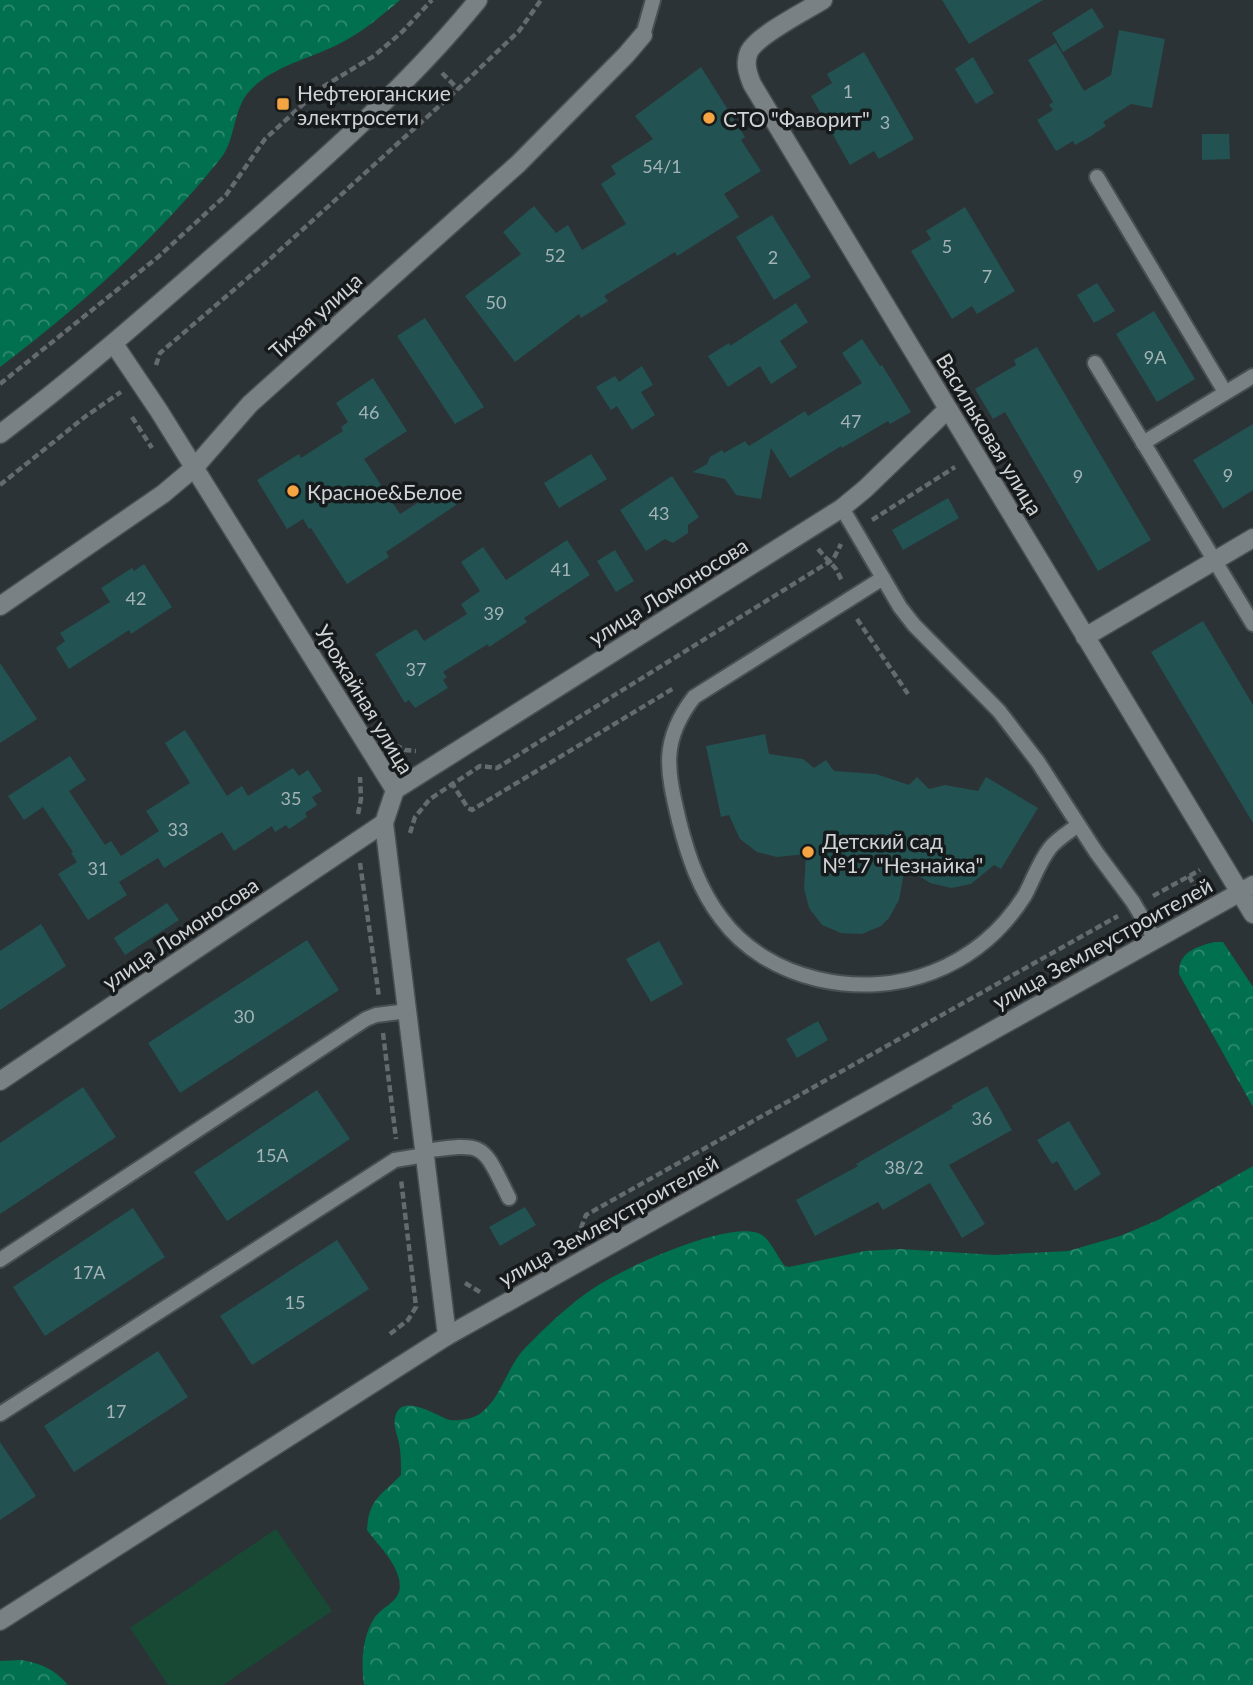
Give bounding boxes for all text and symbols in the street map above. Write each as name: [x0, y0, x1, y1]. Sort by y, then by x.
place label: Нефтеюганские электросети: [297, 80, 451, 129]
house number: 1: [843, 80, 853, 102]
marker: Нефтеюганские электросети: [275, 96, 291, 112]
place label: СТО "Фаворит": [723, 106, 870, 131]
marker: СТО "Фаворит": [701, 110, 717, 126]
house number: 3: [880, 111, 890, 133]
house number: 54/1: [642, 155, 682, 177]
house number: 5: [942, 235, 952, 257]
house number: 52: [545, 244, 565, 266]
house number: 2: [768, 246, 778, 268]
house number: 7: [982, 265, 992, 287]
street label: Тихая улица: [263, 267, 367, 363]
house number: 50: [486, 291, 506, 313]
house number: 9А: [1144, 346, 1167, 368]
street label: Васильковая улица: [932, 348, 1048, 520]
house number: 46: [359, 401, 379, 423]
house number: 47: [841, 410, 861, 432]
house number: 9: [1223, 464, 1233, 486]
house number: 9: [1073, 465, 1083, 487]
place label: Красное&Белое: [307, 479, 462, 504]
marker: Красное&Белое: [285, 483, 301, 499]
house number: 43: [649, 502, 669, 524]
street label: улица Ломоносова: [584, 532, 752, 650]
house number: 41: [551, 558, 571, 580]
house number: 42: [126, 587, 146, 609]
house number: 39: [484, 602, 504, 624]
street label: Урожайная улица: [311, 620, 419, 778]
house number: 37: [406, 658, 426, 680]
house number: 35: [281, 787, 301, 809]
house number: 33: [168, 818, 188, 840]
place label: Детский сад №17 "Незнайка": [822, 828, 983, 877]
marker: Детский сад №17 "Незнайка": [800, 844, 816, 860]
house number: 31: [88, 857, 108, 879]
street label: улица Ломоносова: [97, 872, 263, 994]
street label: улица Землеустроителей: [988, 872, 1216, 1014]
house number: 30: [234, 1005, 254, 1027]
house number: 36: [972, 1107, 992, 1129]
house number: 15А: [255, 1144, 289, 1166]
street label: улица Землеустроителей: [494, 1149, 722, 1291]
house number: 38/2: [884, 1156, 924, 1178]
house number: 17А: [72, 1261, 106, 1283]
house number: 15: [285, 1291, 305, 1313]
house number: 17: [106, 1400, 126, 1422]

